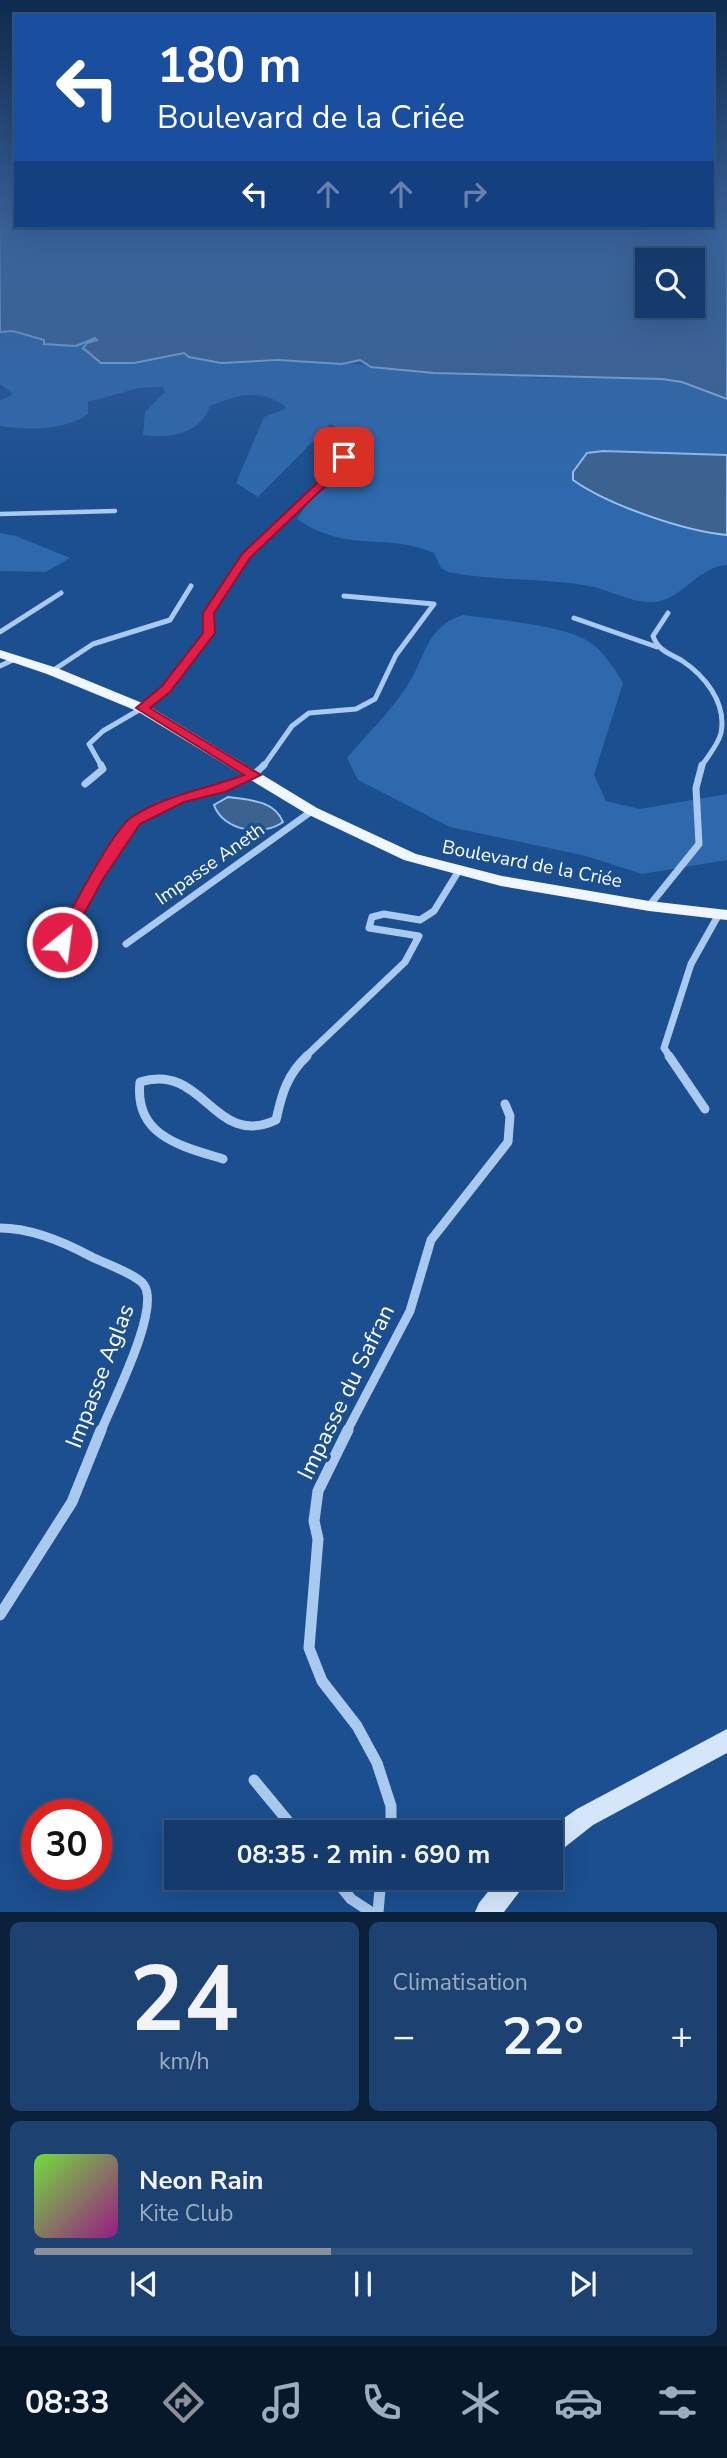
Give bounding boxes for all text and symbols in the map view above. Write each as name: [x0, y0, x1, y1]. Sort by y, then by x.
text: 180 m: [157, 32, 301, 99]
icon: left: [42, 42, 133, 133]
text: Boulevard de la Criée: [157, 96, 465, 139]
icon: left: [236, 175, 274, 213]
icon: ahead: [309, 175, 347, 213]
icon: ahead: [382, 175, 420, 213]
icon: right: [455, 175, 493, 213]
map controls: [635, 248, 705, 318]
button: search: [635, 248, 705, 318]
pin: [314, 427, 374, 487]
icon: arrive: [325, 438, 363, 476]
street label: Impasse Aneth: [150, 817, 270, 911]
street label: Boulevard de la Criée: [440, 834, 624, 894]
position arrow: [25, 905, 99, 979]
street label: Impasse du Safran: [290, 1299, 402, 1485]
street label: Impasse Aglas: [58, 1300, 142, 1452]
speed limit sign: 30: [21, 1799, 112, 1890]
text: 08:35 · 2 min · 690 m: [237, 1837, 490, 1872]
text: 24: [130, 1938, 239, 2062]
text: Climatisation: [393, 1967, 528, 1998]
text: 22°: [502, 2001, 584, 2072]
text: −: [393, 2011, 415, 2062]
text: +: [670, 2011, 693, 2062]
text: km/h: [159, 2046, 210, 2077]
text: Neon Rain: [139, 2163, 264, 2198]
text: Kite Club: [139, 2198, 233, 2229]
icon: previous: [125, 2265, 163, 2303]
icon: pause: [344, 2265, 382, 2303]
icon: next: [564, 2265, 602, 2303]
icon: directions: [159, 2378, 208, 2427]
icon: music: [258, 2378, 307, 2427]
icon: phone: [357, 2378, 406, 2427]
icon: climate: [456, 2378, 505, 2427]
icon: car: [554, 2378, 603, 2427]
icon: filters: [653, 2378, 702, 2427]
text: 08:33: [25, 2381, 110, 2424]

